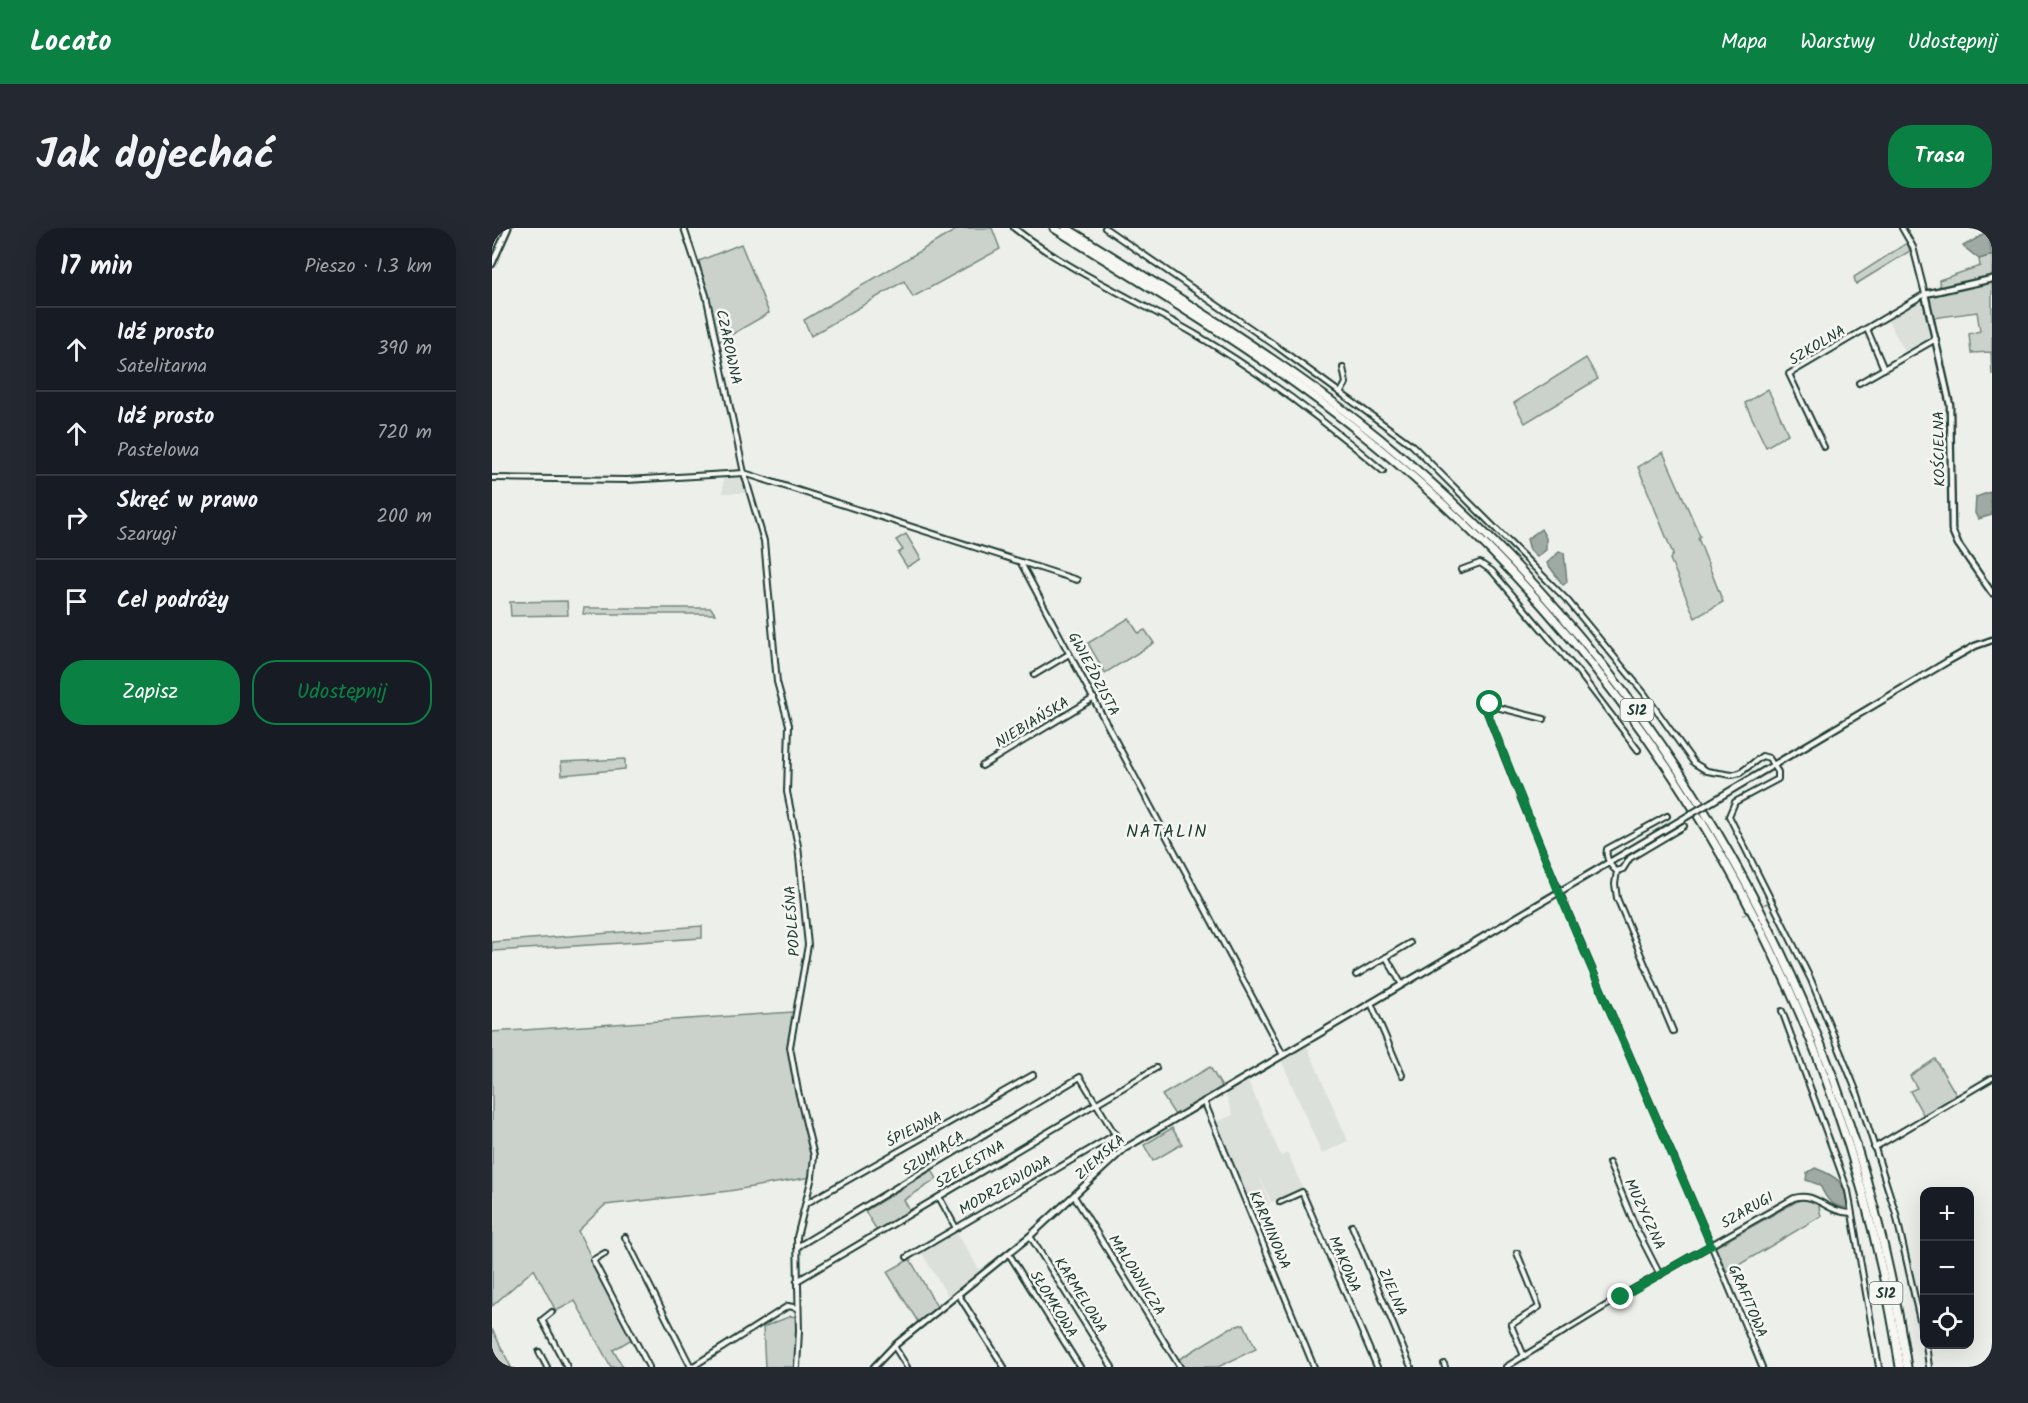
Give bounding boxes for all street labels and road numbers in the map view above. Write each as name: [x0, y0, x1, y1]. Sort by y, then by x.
street label: CZAROWNA: [708, 307, 748, 387]
street label: SZKOLNA: [1784, 319, 1851, 372]
street label: KOŚCIELNA: [1927, 411, 1953, 487]
street label: GWIEŹDZISTA: [1061, 628, 1125, 721]
street label: NIEBIAŃSKA: [991, 691, 1074, 755]
road number: S12: [1620, 699, 1654, 721]
street label: PODLEŚNA: [779, 885, 807, 957]
street label: ŚPIEWNA: [882, 1105, 947, 1154]
street label: SZUMIĄCA: [898, 1125, 970, 1183]
street label: ZIEMSKA: [1070, 1129, 1131, 1187]
street label: SZELESTNA: [931, 1134, 1010, 1195]
street label: MODRZEWIOWA: [954, 1149, 1057, 1222]
street label: MUZYCZNA: [1617, 1175, 1671, 1254]
street label: SZARUGI: [1716, 1186, 1779, 1236]
street label: KARMINOWA: [1242, 1187, 1296, 1273]
street label: MALOWNICZA: [1102, 1230, 1171, 1321]
street label: MAKOWA: [1321, 1232, 1367, 1297]
street label: KARMELOWA: [1047, 1253, 1113, 1338]
street label: GRAFITOWA: [1721, 1261, 1773, 1342]
street label: ZIELNA: [1371, 1265, 1413, 1320]
street label: SŁOMKOWA: [1023, 1266, 1083, 1343]
road number: S12: [1870, 1282, 1902, 1304]

